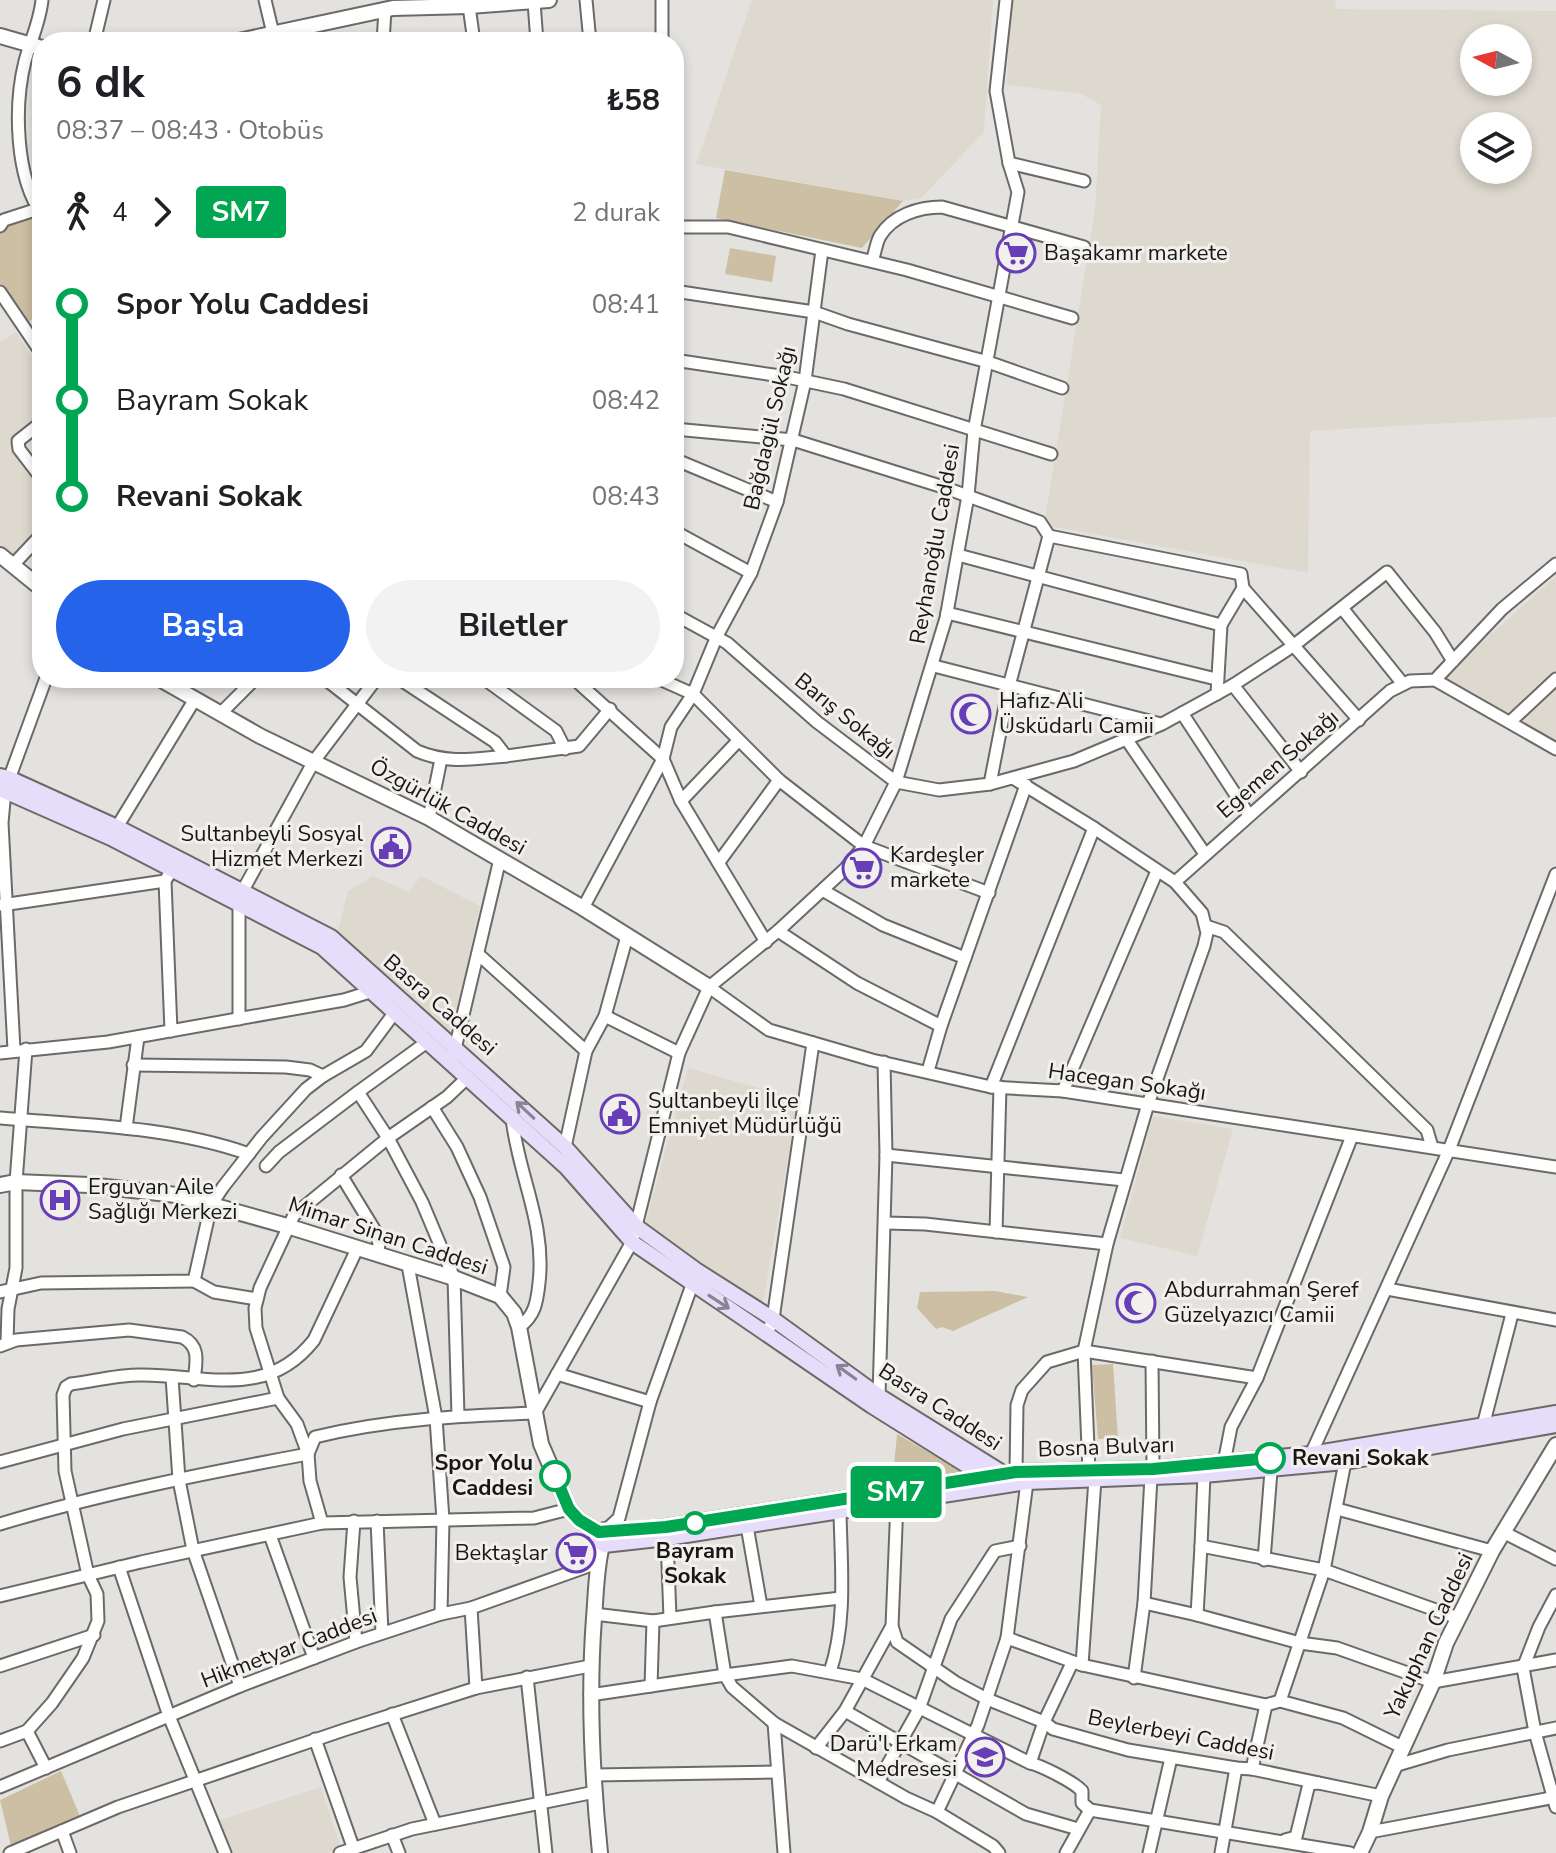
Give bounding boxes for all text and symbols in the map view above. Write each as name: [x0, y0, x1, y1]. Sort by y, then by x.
north arrow: [1460, 24, 1532, 96]
map controls: [1460, 24, 1532, 184]
text: 6 dk: [56, 53, 144, 113]
text: ₺58: [606, 80, 660, 121]
button: layers: [1460, 112, 1532, 184]
text: 08:37 – 08:43 · Otobüs: [56, 113, 324, 148]
icon: walk: [56, 190, 100, 234]
icon: forward: [140, 190, 184, 234]
text: SM7: [212, 193, 270, 231]
text: 4: [112, 195, 128, 230]
text: 2 durak: [572, 195, 660, 230]
supermarket icon: Başakamr markete: [995, 232, 1037, 274]
place label: Başakamr markete: [1044, 238, 1228, 268]
text: Spor Yolu Caddesi: [116, 284, 369, 325]
text: 08:41: [592, 287, 660, 322]
street label: Bağdagül Sokağı: [737, 343, 803, 513]
text: Bayram Sokak: [116, 380, 308, 421]
text: 08:42: [592, 383, 660, 418]
street label: Reyhanoğlu Caddesi: [903, 442, 967, 646]
text: Revani Sokak: [116, 476, 302, 517]
text: 08:43: [592, 479, 660, 514]
button: Başla: [56, 580, 350, 672]
button: Biletler: [366, 580, 660, 672]
street label: Barış Sokağı: [788, 666, 902, 766]
place label: Hafız Ali Üsküdarlı Camii: [999, 686, 1154, 741]
mosque icon: Hafız Ali Üsküdarlı Camii: [950, 693, 992, 735]
street label: Egemen Sokağı: [1211, 703, 1345, 825]
street label: Özgürlük Caddesi: [364, 752, 532, 862]
place label: Sultanbeyli Sosyal Hizmet Merkezi: [181, 819, 363, 874]
public building icon: Sultanbeyli Sosyal Hizmet Merkezi: [370, 826, 412, 868]
place label: Kardeşler markete: [890, 840, 984, 895]
supermarket icon: Kardeşler markete: [841, 847, 883, 889]
street label: Basra Caddesi: [377, 947, 503, 1063]
street label: Hacegan Sokağı: [1046, 1056, 1208, 1108]
place label: Sultanbeyli İlçe Emniyet Müdürlüğü: [648, 1086, 842, 1141]
public building icon: Sultanbeyli İlçe Emniyet Müdürlüğü: [599, 1093, 641, 1135]
one-way arrow: [515, 1102, 535, 1120]
place label: Erguvan Aile Sağlığı Merkezi: [88, 1172, 237, 1227]
hospital icon: Erguvan Aile Sağlığı Merkezi: [39, 1179, 81, 1221]
street label: Mimar Sinan Caddesi: [284, 1190, 492, 1282]
place label: Abdurrahman Şeref Güzelyazıcı Camii: [1164, 1275, 1359, 1330]
mosque icon: Abdurrahman Şeref Güzelyazıcı Camii: [1115, 1282, 1157, 1324]
one-way arrow: [707, 1294, 729, 1311]
street label: Basra Caddesi: [873, 1356, 1007, 1458]
one-way arrow: [836, 1364, 858, 1380]
street label: Bosna Bulvarı: [1037, 1430, 1175, 1464]
marker: Revani Sokak: [1255, 1443, 1285, 1473]
place label: Revani Sokak: [1292, 1443, 1430, 1473]
place label: Spor Yolu Caddesi: [434, 1448, 533, 1503]
marker: Spor Yolu Caddesi: [540, 1461, 570, 1491]
line badge: SM7: [850, 1466, 942, 1518]
text: SM7: [867, 1473, 925, 1511]
marker: Bayram Sokak: [684, 1512, 706, 1534]
supermarket icon: Bektaşlar: [555, 1532, 597, 1574]
place label: Bayram Sokak: [656, 1536, 734, 1591]
place label: Bektaşlar: [455, 1538, 548, 1568]
street label: Yakuphan Caddesi: [1377, 1548, 1481, 1725]
street label: Hikmetyar Caddesi: [197, 1601, 381, 1695]
street label: Beylerbeyi Caddesi: [1085, 1702, 1277, 1768]
place label: Darü'l Erkam Medresesi: [830, 1729, 957, 1784]
school or university icon: Darü'l Erkam Medresesi: [964, 1736, 1006, 1778]

